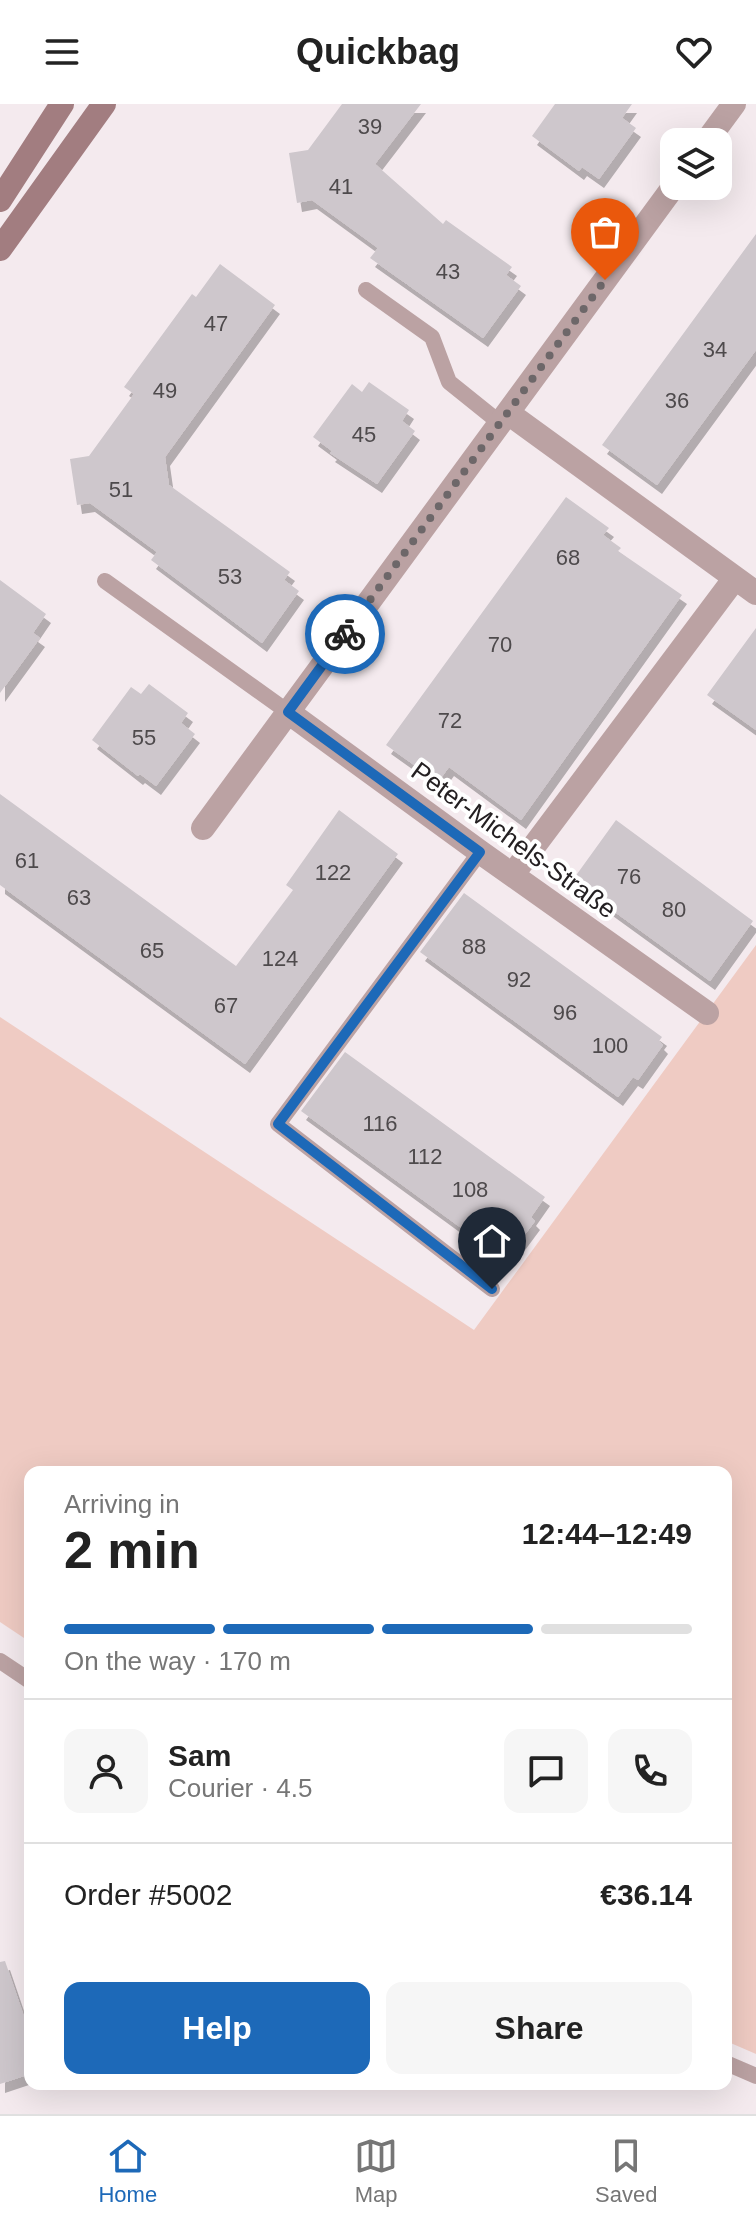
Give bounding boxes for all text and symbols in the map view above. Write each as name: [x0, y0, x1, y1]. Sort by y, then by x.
icon: menu: [40, 30, 84, 74]
icon: heart: [672, 30, 716, 74]
text: Quickbag: [296, 31, 460, 72]
house number: 39: [358, 114, 382, 139]
map controls: [660, 128, 732, 200]
button: layers: [660, 128, 732, 200]
house number: 41: [329, 174, 353, 199]
pin: [571, 198, 639, 280]
icon: bag: [583, 210, 627, 254]
house number: 43: [436, 259, 460, 284]
house number: 47: [204, 311, 228, 336]
house number: 34: [703, 337, 727, 362]
house number: 49: [153, 378, 177, 403]
house number: 36: [665, 388, 689, 413]
house number: 45: [352, 422, 376, 447]
house number: 51: [109, 477, 133, 502]
house number: 68: [556, 545, 580, 570]
house number: 53: [218, 564, 242, 589]
courier: [305, 594, 385, 674]
icon: bike: [323, 612, 367, 656]
house number: 70: [488, 632, 512, 657]
house number: 72: [438, 708, 462, 733]
house number: 55: [132, 725, 156, 750]
street label: Peter-Michels-Straße: [406, 756, 622, 924]
house number: 61: [15, 848, 39, 873]
house number: 122: [315, 860, 351, 885]
house number: 76: [617, 864, 641, 889]
house number: 63: [67, 885, 91, 910]
house number: 80: [662, 897, 686, 922]
house number: 88: [462, 934, 486, 959]
house number: 65: [140, 938, 164, 963]
house number: 124: [262, 946, 298, 971]
house number: 92: [507, 967, 531, 992]
house number: 67: [214, 993, 238, 1018]
house number: 96: [553, 1000, 577, 1025]
house number: 100: [592, 1033, 628, 1058]
house number: 116: [362, 1111, 398, 1136]
house number: 112: [407, 1144, 443, 1169]
house number: 108: [452, 1177, 488, 1202]
pin: [458, 1207, 526, 1289]
icon: home: [470, 1219, 514, 1263]
text: Arriving in: [64, 1489, 180, 1519]
text: 12:44–12:49: [522, 1517, 692, 1550]
text: 2 min: [64, 1521, 200, 1579]
text: On the way · 170 m: [64, 1646, 291, 1676]
button: person: [64, 1729, 148, 1813]
button: chat: [504, 1729, 588, 1813]
button: phone: [608, 1729, 692, 1813]
text: Sam: [168, 1739, 231, 1772]
text: Courier · 4.5: [168, 1773, 313, 1803]
text: Order #5002: [64, 1878, 232, 1911]
text: €36.14: [600, 1878, 692, 1911]
button: Help: [64, 1982, 370, 2074]
button: Share: [386, 1982, 692, 2074]
tab: Home: [98, 2134, 157, 2208]
tab: Map: [354, 2134, 398, 2208]
tab: Saved: [595, 2134, 658, 2208]

